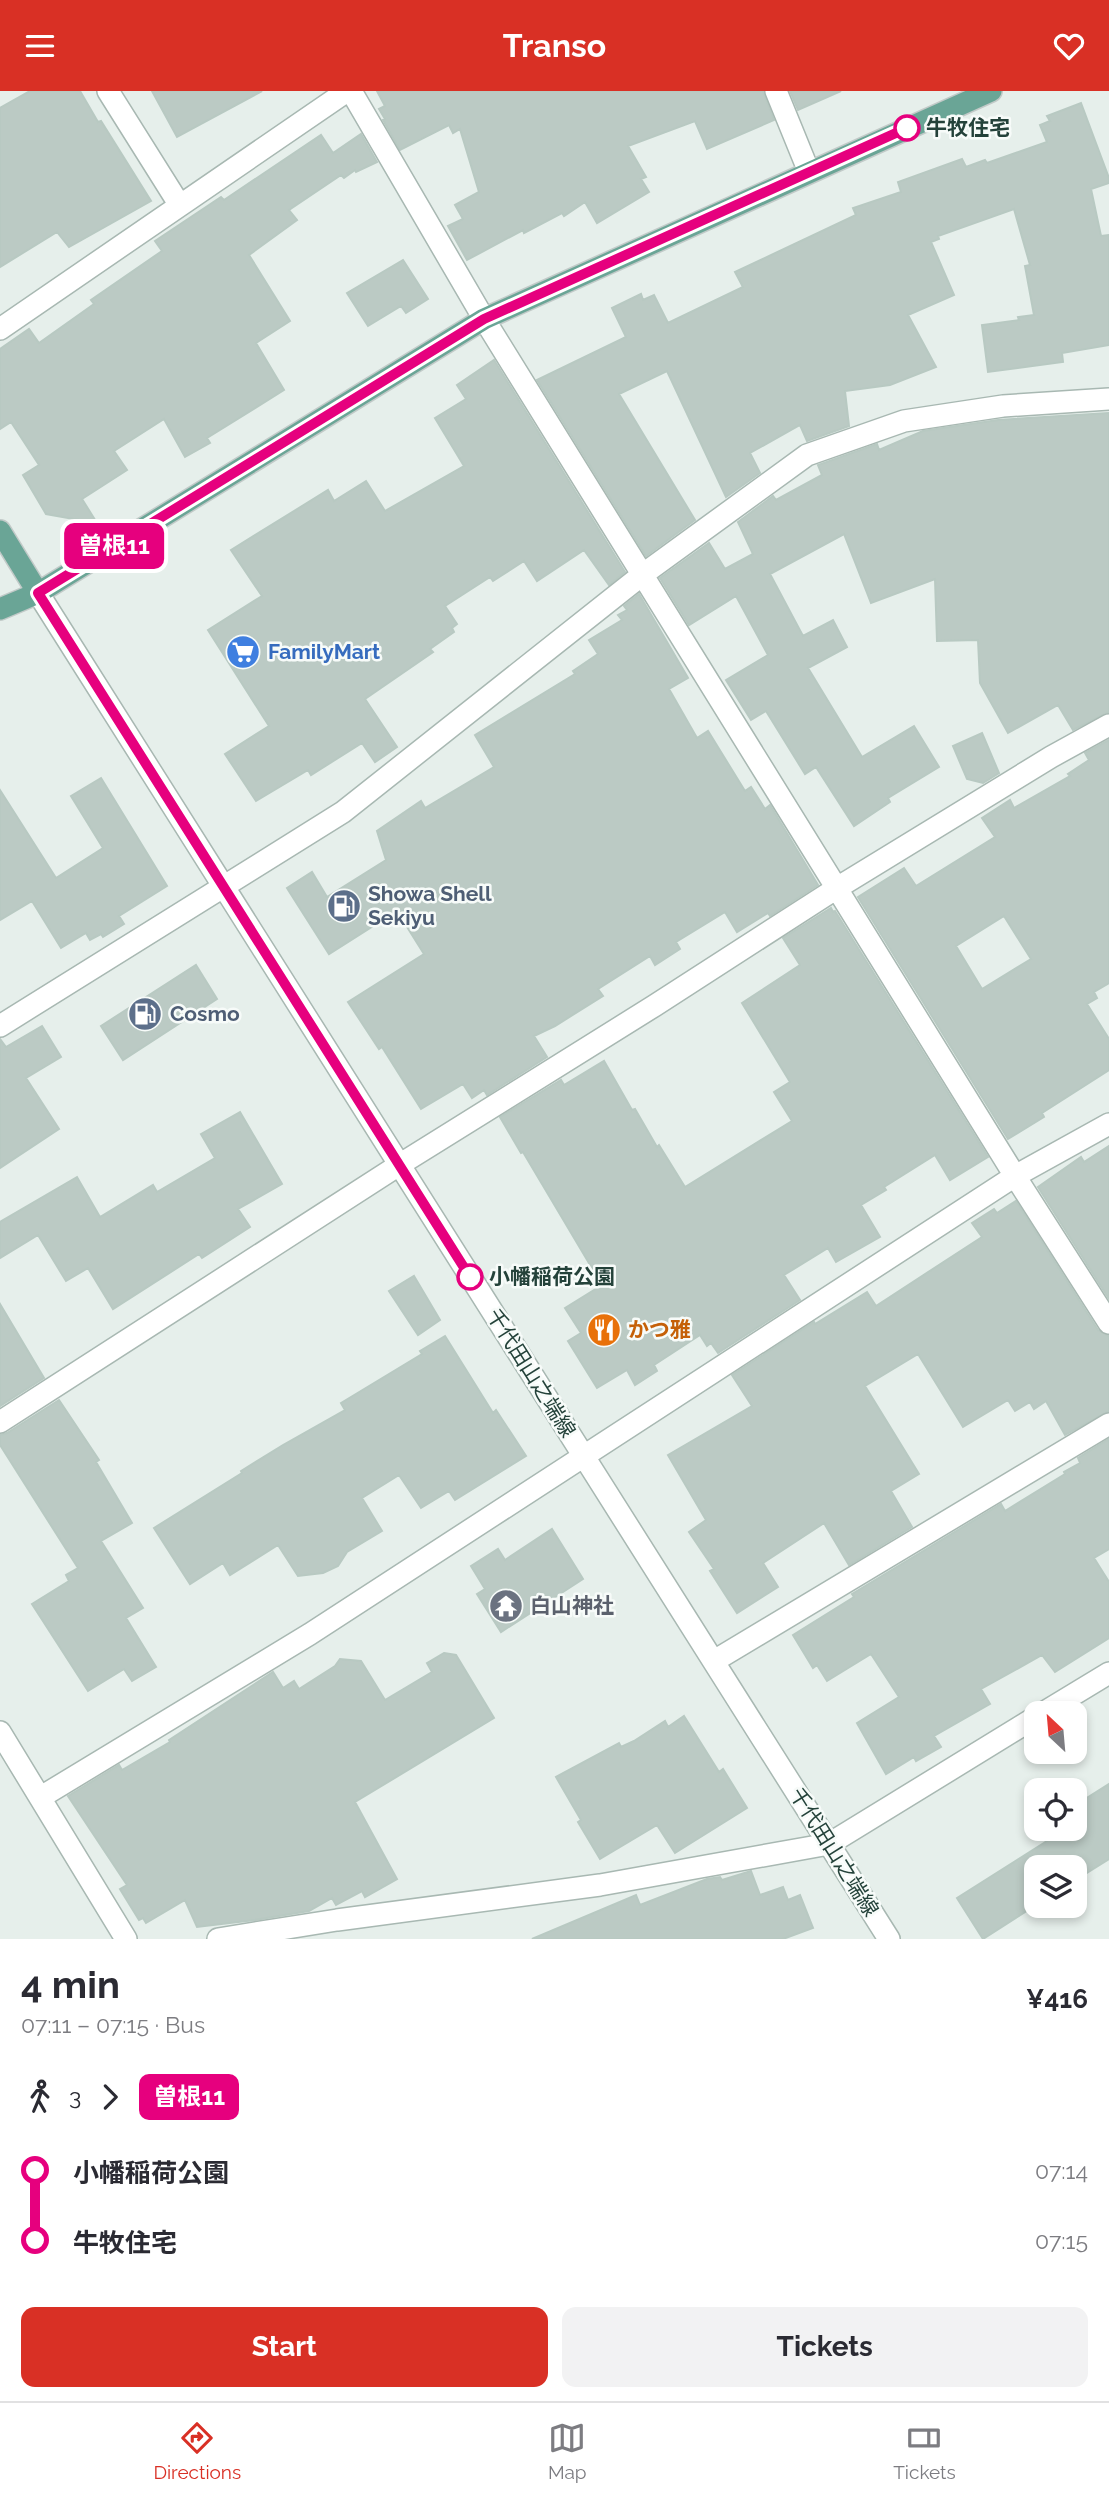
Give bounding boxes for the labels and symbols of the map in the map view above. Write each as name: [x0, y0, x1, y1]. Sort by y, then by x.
marker: 牛牧住宅: [894, 115, 920, 141]
place label: 牛牧住宅: [926, 115, 1010, 140]
line badge: 曽根11: [65, 523, 163, 569]
supermarket icon: FamilyMart: [224, 633, 262, 671]
place label: FamilyMart: [268, 639, 380, 664]
place label: Showa Shell Sekiyu: [368, 881, 492, 930]
fuel station icon: Showa Shell Sekiyu: [325, 887, 363, 925]
fuel station icon: Cosmo: [126, 995, 164, 1033]
place label: Cosmo: [170, 1001, 240, 1026]
marker: 小幡稲荷公園: [457, 1264, 483, 1290]
place label: 小幡稲荷公園: [489, 1264, 615, 1289]
street label: 千代田山之端線: [482, 1304, 581, 1442]
restaurant icon: かつ雅: [585, 1311, 623, 1349]
place label: かつ雅: [628, 1317, 691, 1342]
temple icon: 白山神社: [487, 1587, 525, 1625]
place label: 白山神社: [530, 1593, 614, 1618]
north arrow: [1024, 1701, 1087, 1764]
street label: 千代田山之端線: [785, 1783, 884, 1921]

